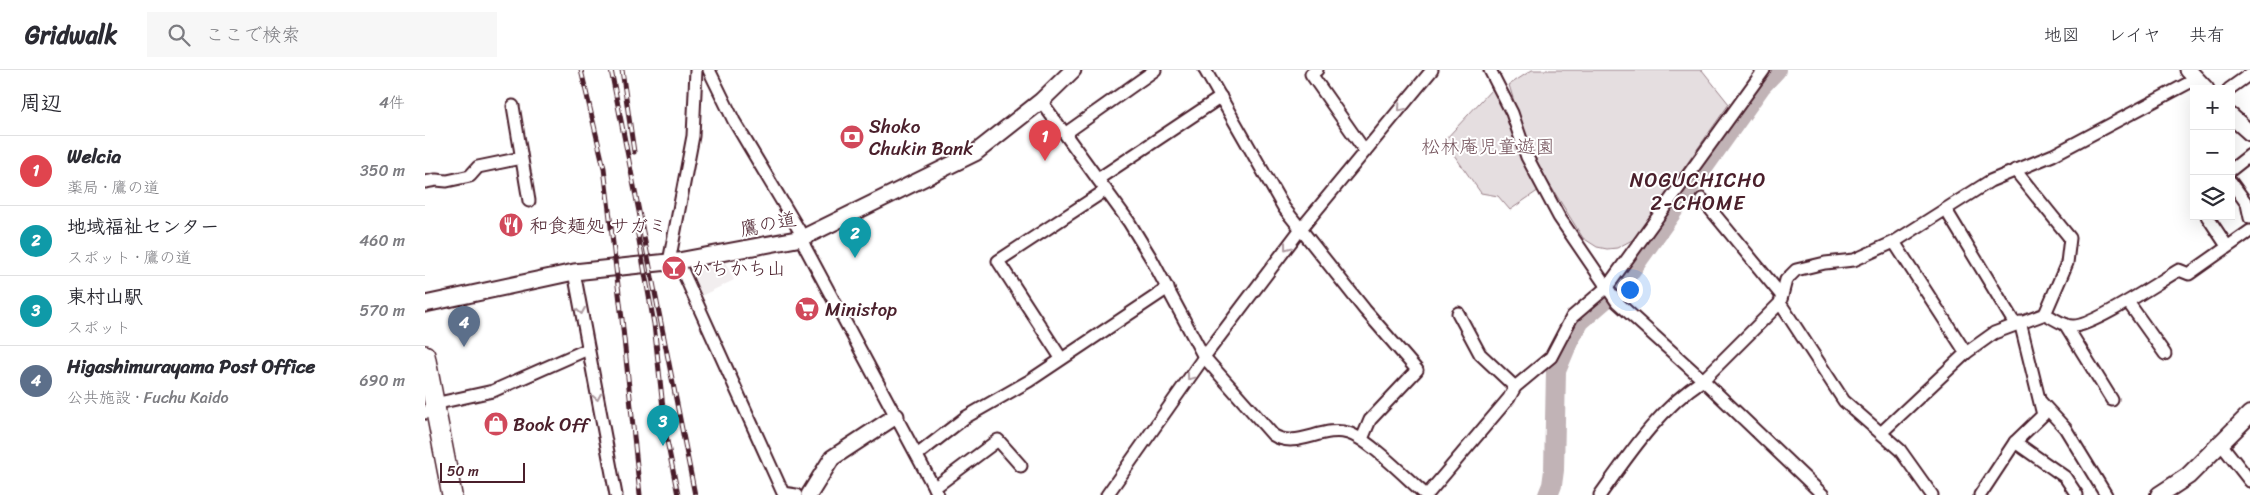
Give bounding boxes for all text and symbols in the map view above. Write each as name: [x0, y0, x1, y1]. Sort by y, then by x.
search box: [147, 12, 497, 57]
text: Gridwalk: [25, 14, 117, 56]
text: ここで検索: [205, 18, 300, 51]
text: 地図: [2044, 19, 2080, 51]
text: レイヤ: [2108, 19, 2161, 51]
text: 共有: [2189, 19, 2225, 51]
icon: search: [165, 21, 193, 49]
text: 周辺: [20, 84, 62, 122]
map controls: [2190, 85, 2235, 220]
button: +: [2190, 85, 2235, 130]
text: 4件: [379, 88, 405, 117]
one-way arrow: [1398, 102, 1407, 111]
place label: Shoko Chukin Bank: [869, 110, 973, 165]
pin: 1: [1029, 120, 1061, 161]
bank icon: Shoko Chukin Bank: [839, 124, 865, 150]
park label: 松林庵児童遊園: [1421, 130, 1555, 163]
button: −: [2190, 130, 2235, 175]
text: Welcia: [67, 140, 121, 173]
text: 1: [33, 156, 39, 185]
text: 350 m: [360, 156, 405, 185]
district label: NOGUCHICHO 2-CHOME: [1630, 163, 1766, 221]
text: 薬局 · 鷹の道: [67, 173, 160, 202]
button: layers: [2190, 175, 2235, 220]
street label: 鷹の道: [737, 202, 799, 246]
place label: 和食麺処 サガミ: [529, 209, 667, 242]
text: 地域福祉センター: [67, 210, 219, 243]
restaurant icon: 和食麺処 サガミ: [498, 212, 524, 238]
pin: 2: [839, 217, 871, 258]
text: 2: [31, 226, 41, 255]
text: 460 m: [359, 226, 405, 255]
one-way arrow: [1285, 241, 1293, 250]
text: スポット · 鷹の道: [67, 243, 192, 272]
place label: かちかち山: [691, 252, 786, 285]
bar icon: かちかち山: [661, 255, 687, 281]
your location: [1617, 277, 1643, 303]
text: 東村山駅: [67, 280, 143, 313]
place label: Ministop: [825, 293, 897, 326]
text: 3: [32, 296, 40, 325]
text: 570 m: [360, 296, 405, 325]
supermarket icon: Ministop: [794, 296, 820, 322]
pin: 4: [448, 306, 480, 347]
one-way arrow: [575, 306, 585, 315]
text: スポット: [67, 313, 131, 342]
text: Higashimurayama Post Office: [67, 350, 315, 383]
text: 4: [31, 366, 41, 395]
text: 690 m: [360, 366, 405, 395]
one-way arrow: [1187, 371, 1196, 381]
text: 公共施設 · Fuchu Kaido: [67, 383, 229, 412]
one-way arrow: [591, 392, 602, 401]
pin: 3: [647, 405, 679, 446]
place label: Book Off: [513, 408, 592, 441]
shop icon: Book Off: [483, 411, 509, 437]
text: 50 m: [447, 459, 479, 484]
scale bar: [440, 460, 525, 483]

